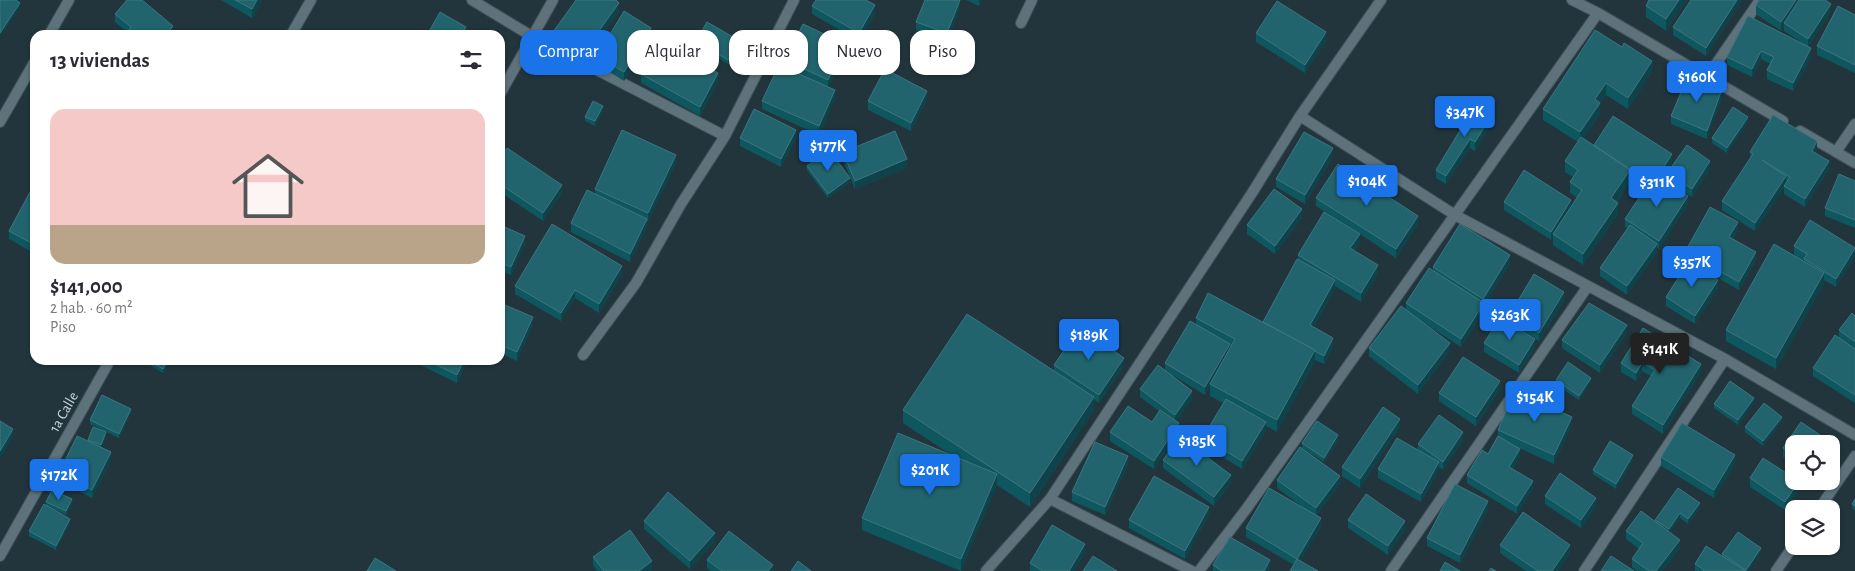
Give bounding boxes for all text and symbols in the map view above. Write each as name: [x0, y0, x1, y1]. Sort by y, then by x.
chip: Comprar: [520, 30, 617, 75]
chip: Alquilar: [627, 30, 719, 75]
chip: Filtros: [729, 30, 808, 75]
chip: Nuevo: [818, 30, 900, 75]
chip: Piso: [910, 30, 975, 75]
icon: filters: [457, 46, 485, 74]
text: 13 viviendas: [50, 50, 150, 71]
pin: $160K: [1662, 61, 1732, 103]
text: $160K: [1678, 69, 1716, 85]
pin: $347K: [1430, 96, 1500, 138]
text: $347K: [1446, 104, 1484, 120]
pin: $177K: [793, 130, 863, 172]
text: $177K: [810, 138, 846, 154]
icon: home: [223, 141, 313, 231]
pin: $104K: [1332, 164, 1402, 207]
pin: $311K: [1622, 166, 1692, 208]
text: $104K: [1348, 173, 1386, 189]
text: $311K: [1640, 174, 1674, 190]
pin: $357K: [1657, 246, 1727, 288]
text: $357K: [1673, 254, 1711, 270]
text: $141,000: [50, 276, 123, 297]
pin: $263K: [1475, 298, 1545, 341]
text: 2 hab. · 60 m²: [50, 300, 133, 316]
text: $263K: [1491, 307, 1529, 323]
pin: $189K: [1054, 318, 1124, 361]
text: Piso: [50, 319, 76, 335]
text: $189K: [1070, 327, 1108, 343]
pin: $141K: [1625, 332, 1695, 375]
text: $141K: [1642, 341, 1678, 357]
pin: $154K: [1500, 380, 1570, 423]
street label: 1a Calle: [47, 389, 81, 435]
text: $154K: [1516, 389, 1554, 405]
pin: $185K: [1162, 424, 1232, 467]
text: $185K: [1178, 433, 1216, 449]
map controls: [1785, 435, 1840, 555]
button: locate: [1785, 435, 1840, 490]
pin: $201K: [895, 454, 965, 496]
pin: $172K: [24, 458, 94, 501]
text: $201K: [911, 462, 949, 478]
text: $172K: [41, 467, 77, 483]
button: layers: [1785, 500, 1840, 555]

